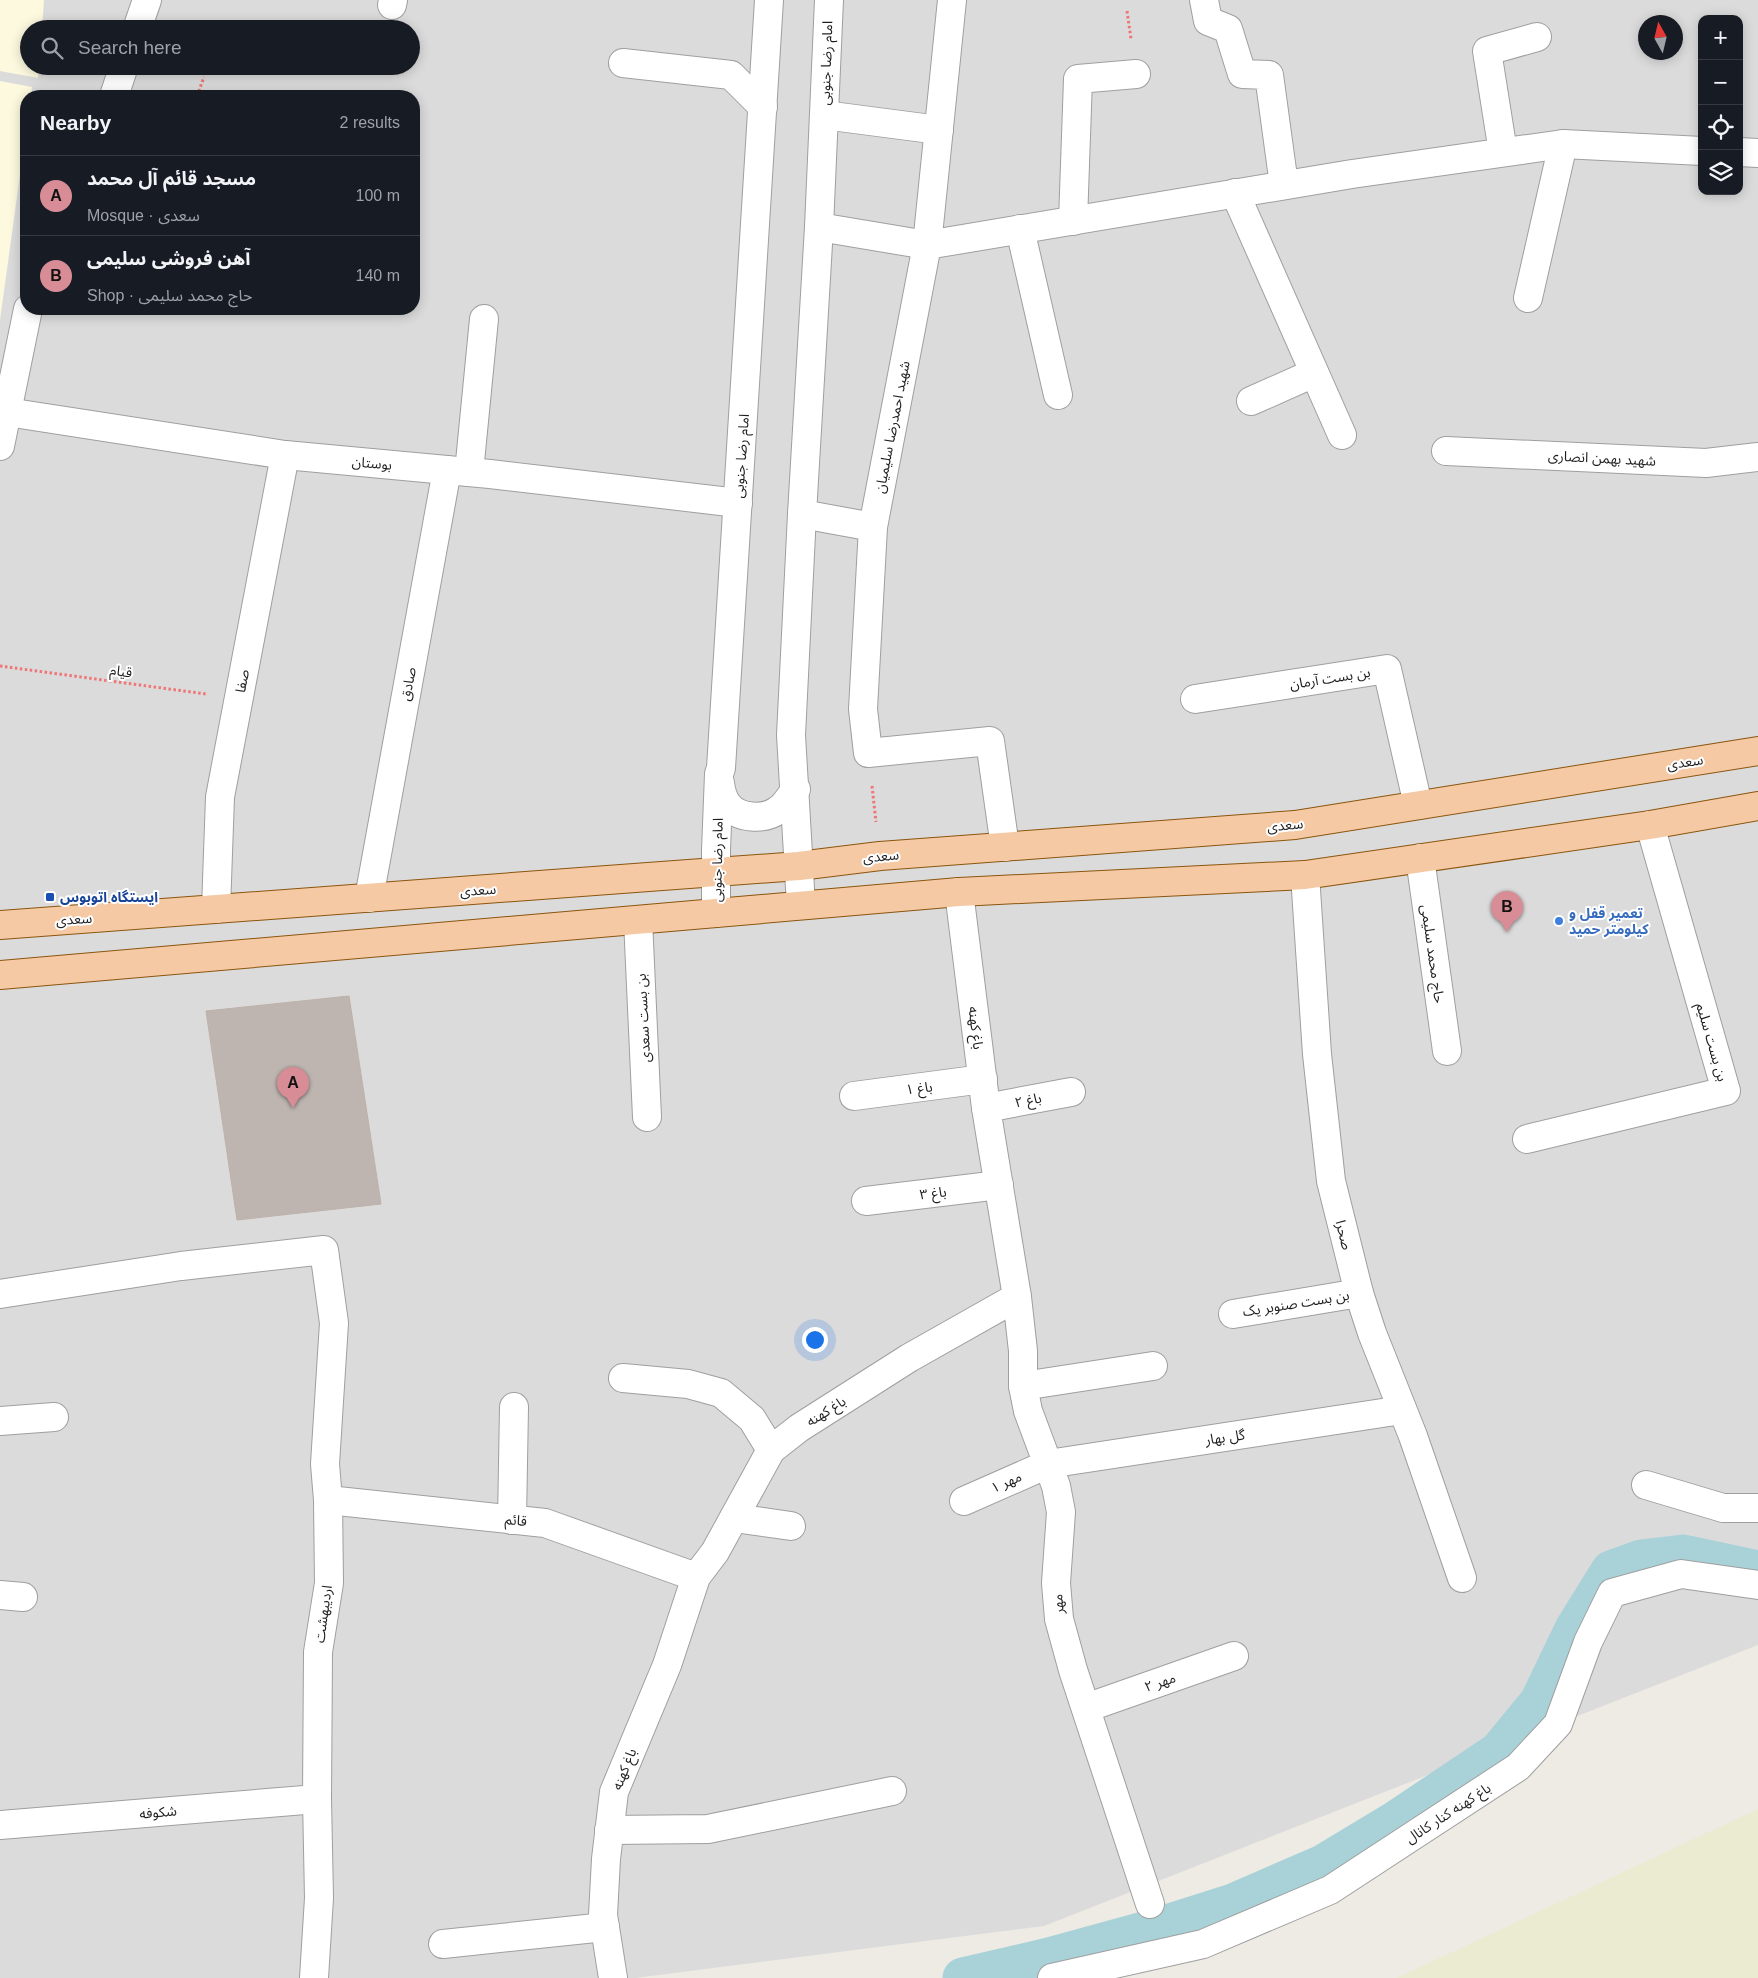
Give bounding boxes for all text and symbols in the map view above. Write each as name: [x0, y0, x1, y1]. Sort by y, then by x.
north arrow: [1638, 15, 1683, 60]
map controls: [1698, 15, 1743, 195]
button: +: [1698, 15, 1743, 60]
search box: [20, 20, 420, 75]
street label: امام رضا جنوبی: [817, 21, 838, 106]
icon: search: [38, 34, 66, 62]
text: Search here: [78, 37, 182, 58]
button: −: [1698, 60, 1743, 105]
button: locate: [1698, 105, 1743, 150]
text: Nearby: [40, 111, 111, 134]
text: 2 results: [340, 114, 400, 131]
button: layers: [1698, 150, 1743, 195]
text: مسجد قائم آل محمد: [87, 168, 256, 189]
text: A: [50, 187, 62, 204]
text: 100 m: [356, 187, 400, 204]
text: Mosque · سعدی: [87, 207, 200, 224]
text: آهن فروشی سلیمی: [87, 248, 250, 269]
text: B: [50, 267, 62, 284]
text: 140 m: [356, 267, 400, 284]
text: Shop · حاج محمد سلیمی: [87, 287, 252, 304]
street label: شهید احمدرضا سلیمیان: [871, 359, 914, 495]
street label: امام رضا جنوبی: [730, 413, 755, 499]
street label: شهید بهمن انصاری: [1548, 447, 1656, 470]
street label: بوستان: [351, 453, 393, 474]
street label: قیام: [108, 662, 133, 683]
street label: بن بست آرمان: [1288, 664, 1372, 693]
street label: صادق: [397, 665, 419, 702]
street label: صفا: [232, 668, 252, 694]
street label: سعدی: [1666, 751, 1704, 774]
street label: سعدی: [1266, 815, 1304, 836]
street label: امام رضا جنوبی: [708, 818, 729, 902]
street label: سعدی: [862, 846, 900, 867]
street label: سعدی: [459, 881, 497, 900]
place label: ایستگاه اتوبوس: [60, 889, 158, 905]
marker: ایستگاه اتوبوس: [44, 891, 56, 903]
pin: B: [1491, 891, 1523, 932]
street label: حاج محمد سلیمی: [1415, 904, 1448, 1005]
place label: تعمیر قفل و کیلومتر حمید: [1569, 905, 1649, 938]
street label: سعدی: [55, 910, 93, 929]
marker: تعمیر قفل و کیلومتر حمید: [1553, 915, 1565, 927]
street label: بن بست سعدی: [633, 973, 654, 1063]
street label: بن بست سلیم: [1690, 1001, 1731, 1084]
street label: باغ کهنه: [962, 1006, 987, 1051]
pin: A: [277, 1067, 309, 1108]
street label: باغ ۱: [905, 1078, 934, 1101]
street label: باغ ۲: [1013, 1090, 1044, 1113]
street label: باغ ۳: [919, 1183, 948, 1206]
street label: صحرا: [1332, 1218, 1355, 1252]
street label: بن بست صنوبر یک: [1241, 1287, 1351, 1320]
your location: [802, 1327, 828, 1353]
street label: باغ کهنه: [803, 1393, 850, 1432]
street label: گل بهار: [1203, 1426, 1246, 1449]
street label: مهر ۱: [988, 1468, 1024, 1497]
street label: قائم: [504, 1511, 528, 1532]
street label: اردیبهشت: [311, 1584, 336, 1644]
street label: مهر: [1049, 1593, 1068, 1616]
street label: مهر ۲: [1142, 1669, 1178, 1696]
street label: باغ کهنه: [608, 1746, 642, 1793]
street label: باغ کهنه کنار کانال: [1402, 1779, 1495, 1849]
street label: شکوفه: [138, 1802, 178, 1823]

